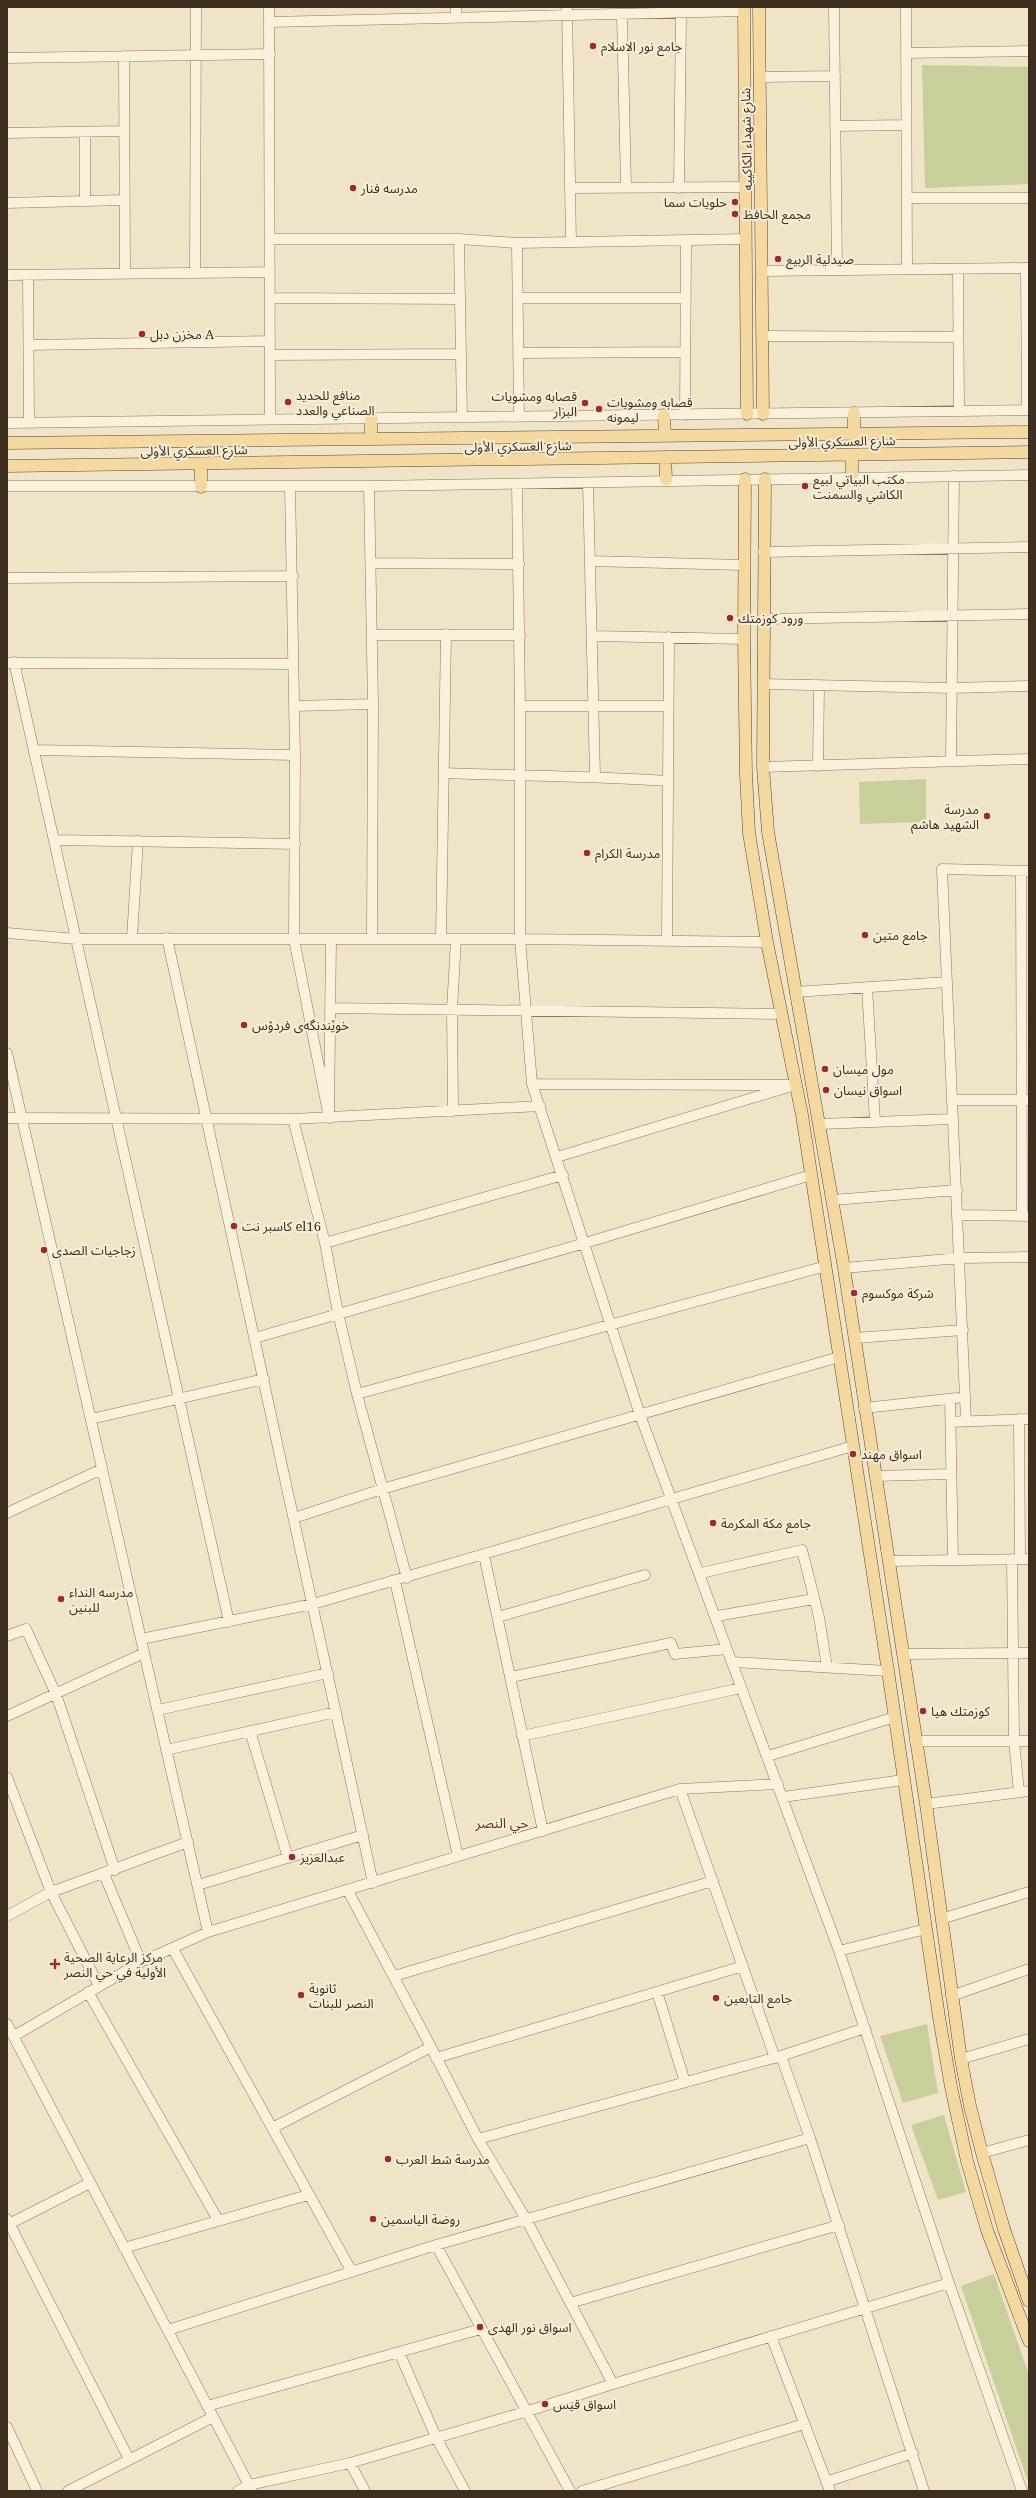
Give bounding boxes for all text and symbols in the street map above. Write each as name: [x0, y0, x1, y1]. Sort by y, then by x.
place label: جامع نور الاسلام: [601, 37, 683, 57]
marker: جامع نور الاسلام: [588, 41, 598, 51]
street label: شارع شهداء الكاكييه: [736, 88, 758, 190]
place label: مدرسه فنار: [360, 179, 418, 197]
marker: مدرسه فنار: [348, 183, 358, 193]
place label: حلويات سما: [664, 193, 727, 211]
marker: حلويات سما: [730, 197, 740, 207]
place label: مجمع الحافظ: [743, 205, 811, 225]
marker: مجمع الحافظ: [730, 209, 740, 219]
place label: صيدلية الربيع: [786, 250, 854, 270]
marker: صيدلية الربيع: [773, 254, 783, 264]
place label: مخزن دبل A: [150, 325, 215, 343]
marker: مخزن دبل A: [137, 329, 147, 339]
place label: منافع للحديد الصناعي والعدد: [296, 386, 375, 421]
place label: قصابه ومشويات البزار: [491, 387, 577, 420]
place label: قصابه ومشويات ليمونه: [607, 393, 693, 426]
marker: منافع للحديد الصناعي والعدد: [283, 397, 293, 407]
marker: قصابه ومشويات البزار: [580, 398, 590, 408]
marker: قصابه ومشويات ليمونه: [594, 404, 604, 414]
street label: شارع العسكري الأولى: [788, 431, 896, 453]
street label: شارع العسكري الأولى: [464, 436, 572, 458]
street label: شارع العسكري الأولى: [140, 440, 248, 462]
place label: مكتب البياتي لبيع الكاشي والسمنت: [813, 470, 905, 505]
marker: مكتب البياتي لبيع الكاشي والسمنت: [800, 481, 810, 491]
place label: ورود كوزمتك: [738, 609, 804, 627]
marker: ورود كوزمتك: [725, 613, 735, 623]
place label: مدرسة الشهيد هاشم: [911, 800, 979, 835]
marker: مدرسة الشهيد هاشم: [982, 811, 992, 821]
place label: مدرسة الكرام: [595, 844, 660, 863]
marker: مدرسة الكرام: [582, 848, 592, 858]
place label: جامع متين: [873, 926, 928, 946]
marker: جامع متين: [860, 930, 870, 940]
place label: خوێندنگەی فردۆس: [252, 1016, 349, 1034]
marker: خوێندنگەی فردۆس: [239, 1020, 249, 1030]
place label: مول ميسان: [833, 1060, 894, 1078]
marker: مول ميسان: [820, 1064, 830, 1074]
place label: اسواق نيسان: [834, 1081, 902, 1099]
marker: اسواق نيسان: [821, 1085, 831, 1095]
place label: كاسبر نت el16: [242, 1217, 321, 1235]
marker: كاسبر نت el16: [229, 1221, 239, 1231]
place label: زجاجيات الصدى: [52, 1241, 136, 1259]
marker: زجاجيات الصدى: [39, 1245, 49, 1255]
place label: شركة موكسوم: [862, 1284, 934, 1303]
marker: شركة موكسوم: [849, 1288, 859, 1298]
place label: اسواق مهند: [861, 1445, 922, 1463]
marker: اسواق مهند: [848, 1449, 858, 1459]
place label: جامع مكة المكرمة: [721, 1514, 811, 1534]
marker: جامع مكة المكرمة: [708, 1518, 718, 1528]
place label: مدرسه النداء للبنين: [69, 1583, 133, 1616]
marker: مدرسه النداء للبنين: [56, 1594, 66, 1604]
place label: كوزمتك هيا: [931, 1702, 991, 1720]
marker: كوزمتك هيا: [918, 1706, 928, 1716]
district label: حي النصر: [475, 1813, 528, 1834]
place label: عبدالعزيز: [299, 1848, 345, 1866]
marker: عبدالعزيز: [287, 1852, 297, 1862]
place label: مركز الرعاية الصحية الأولية في حي النصر: [63, 1948, 166, 1983]
marker: مركز الرعاية الصحية الأولية في حي النصر: [49, 1958, 61, 1970]
place label: ثانوية النصر للبنات: [309, 1979, 374, 2012]
place label: جامع التابعين: [724, 1989, 793, 2009]
marker: ثانوية النصر للبنات: [296, 1990, 306, 2000]
marker: جامع التابعين: [711, 1993, 721, 2003]
place label: مدرسة شط العرب: [396, 2150, 490, 2168]
marker: مدرسة شط العرب: [383, 2154, 393, 2164]
place label: روضة الياسمين: [381, 2210, 460, 2228]
marker: روضة الياسمين: [368, 2214, 378, 2224]
place label: اسواق نور الهدى: [488, 2318, 572, 2336]
marker: اسواق نور الهدى: [475, 2322, 485, 2332]
place label: اسواق قيس: [553, 2395, 616, 2413]
marker: اسواق قيس: [540, 2399, 550, 2409]

